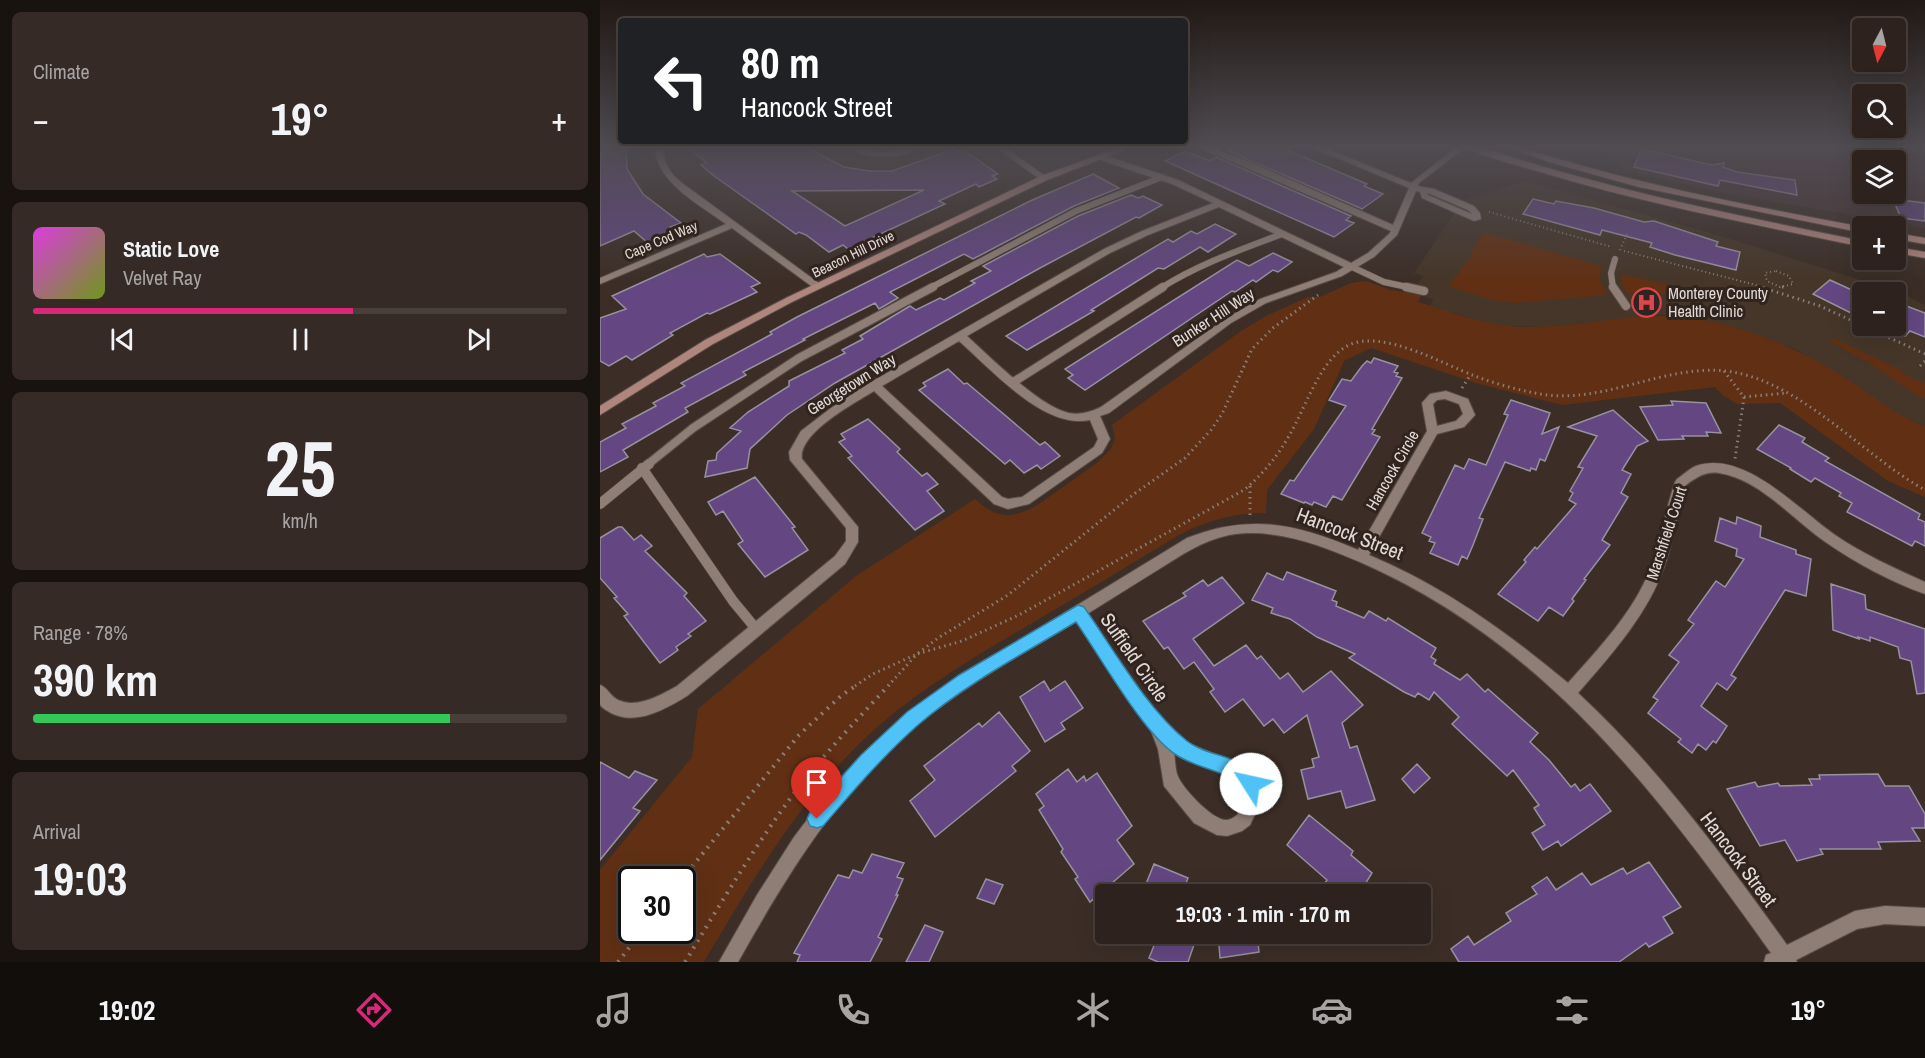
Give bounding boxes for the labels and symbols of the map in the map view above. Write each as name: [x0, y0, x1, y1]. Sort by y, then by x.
north arrow: [1852, 18, 1906, 72]
street label: Cape Cod Way: [622, 216, 700, 263]
street label: Beacon Hill Drive: [809, 226, 897, 282]
street label: Bunker Hill Way: [1168, 282, 1259, 352]
place label: Monterey County Health Clinic: [1668, 282, 1768, 322]
hospital icon: Monterey County Health Clinic: [1631, 286, 1663, 318]
street label: Georgetown Way: [802, 348, 900, 420]
street label: Hancock Circle: [1360, 426, 1424, 514]
street label: Marshfield Court: [1641, 483, 1692, 583]
street label: Hancock Street: [1293, 500, 1408, 566]
street label: Suffield Circle: [1094, 607, 1176, 707]
position arrow: [1219, 752, 1283, 816]
pin: [791, 757, 842, 819]
street label: Hancock Street: [1694, 806, 1784, 912]
speed limit sign: 30: [618, 866, 696, 944]

